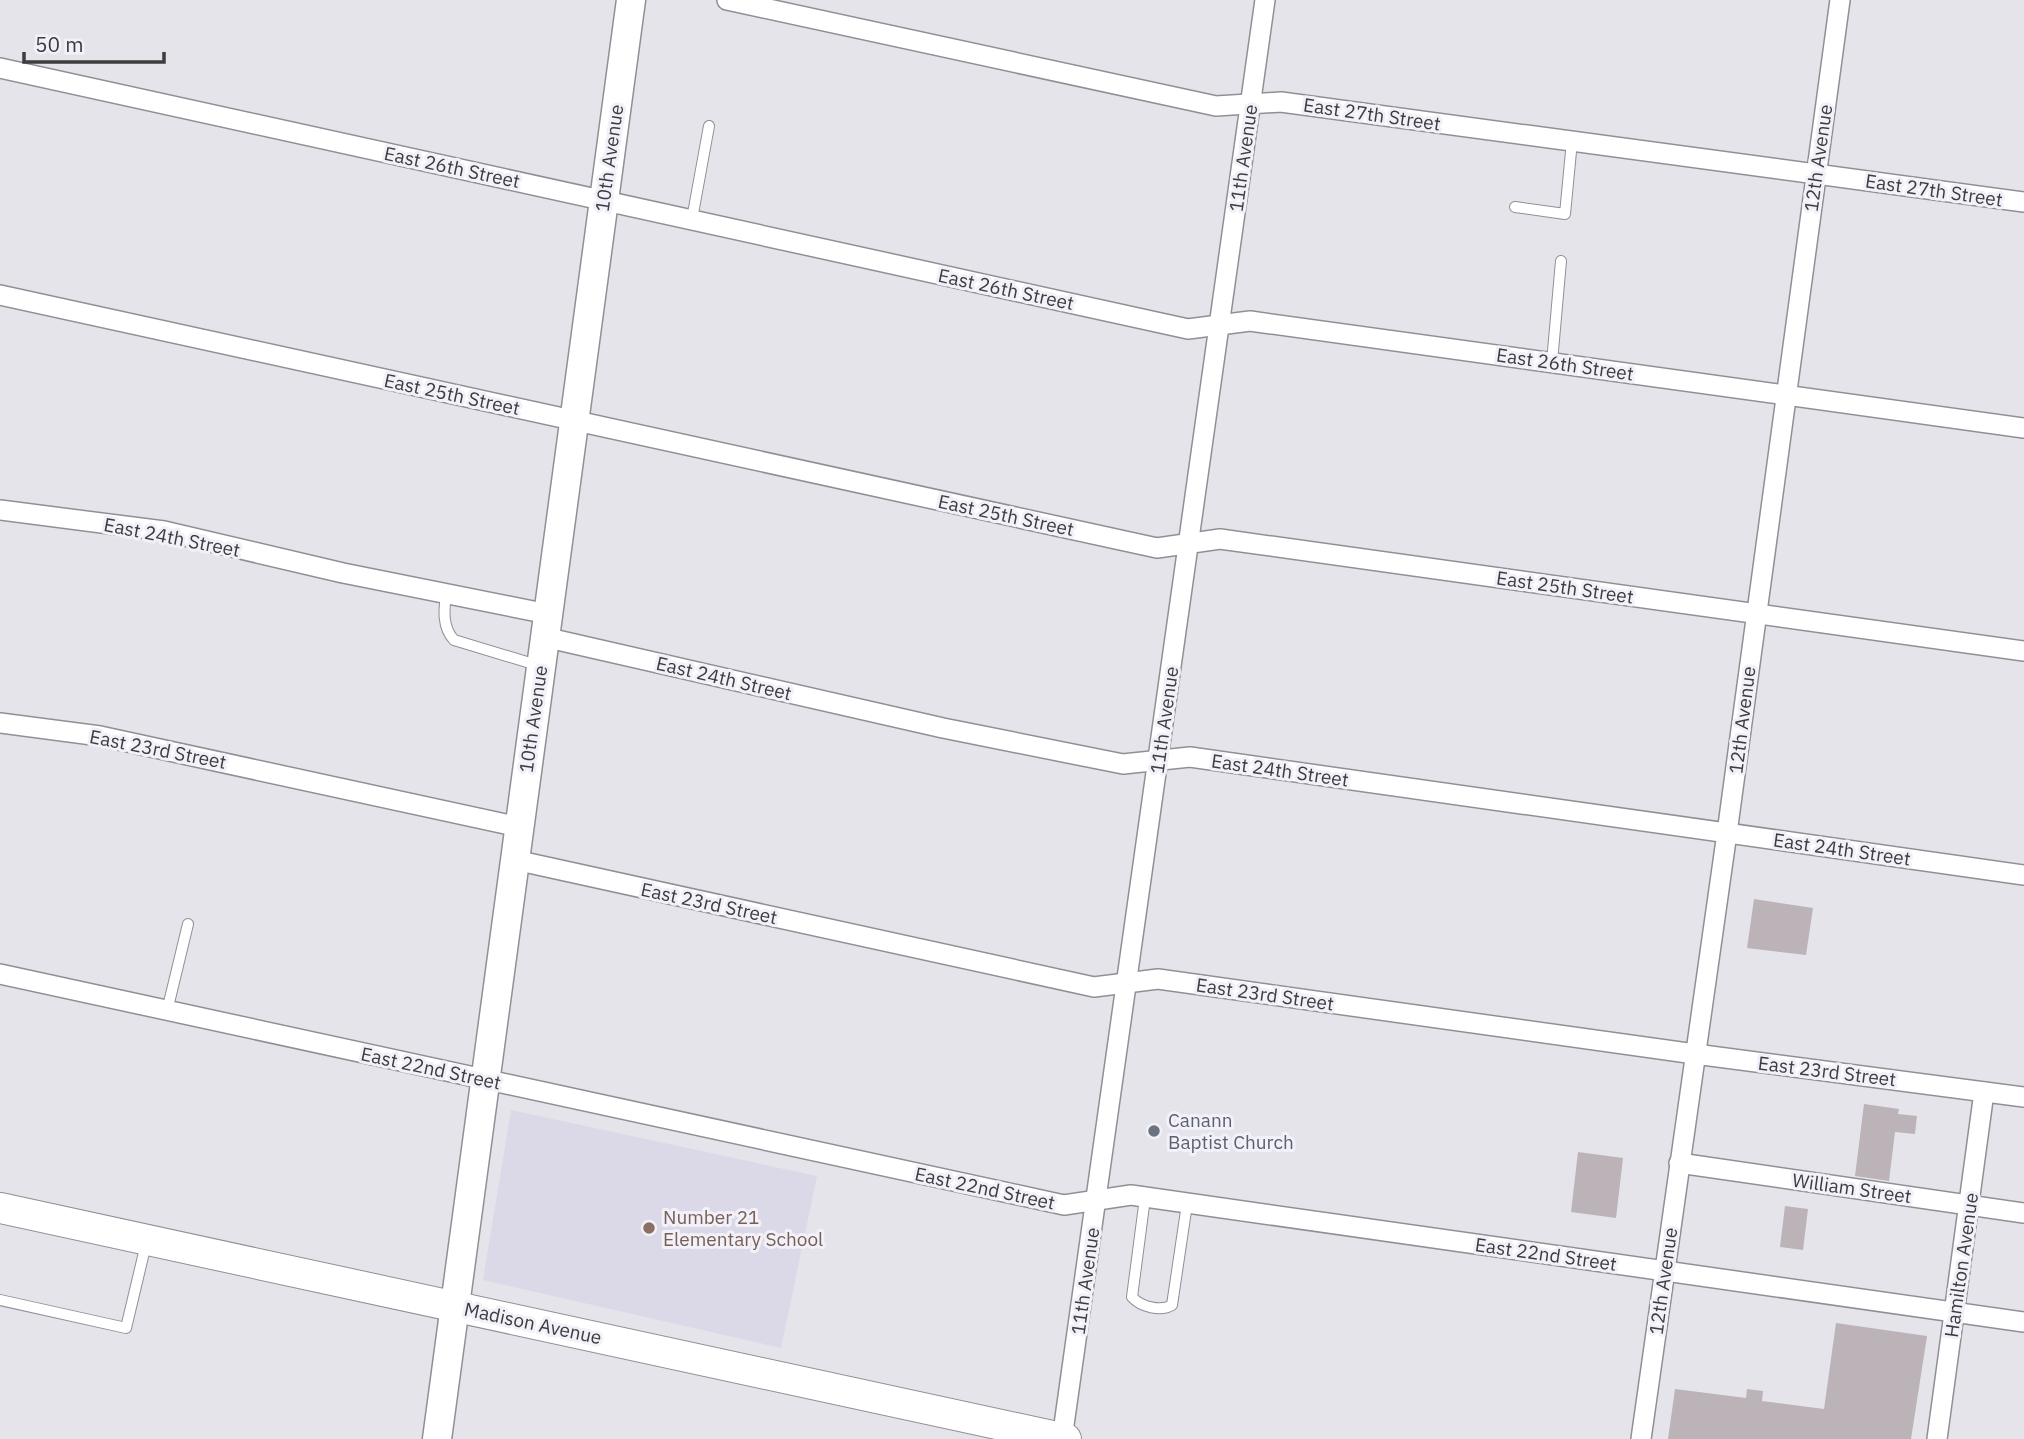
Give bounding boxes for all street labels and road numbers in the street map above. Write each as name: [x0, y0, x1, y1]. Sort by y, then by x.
street label: East 27th Street: [1302, 92, 1442, 136]
street label: 10th Avenue: [590, 103, 628, 213]
street label: 11th Avenue: [1224, 103, 1262, 213]
street label: 12th Avenue: [1799, 103, 1837, 213]
street label: East 26th Street: [382, 141, 522, 193]
street label: East 27th Street: [1864, 168, 2004, 212]
street label: East 26th Street: [936, 263, 1076, 315]
street label: East 26th Street: [1495, 342, 1635, 386]
street label: East 25th Street: [382, 368, 522, 420]
street label: East 25th Street: [936, 489, 1076, 541]
street label: East 24th Street: [102, 512, 242, 562]
street label: East 25th Street: [1495, 565, 1635, 609]
street label: East 24th Street: [654, 651, 794, 705]
street label: 10th Avenue: [514, 664, 552, 774]
street label: 11th Avenue: [1145, 665, 1183, 775]
street label: 12th Avenue: [1723, 665, 1761, 775]
street label: East 23rd Street: [88, 724, 228, 774]
street label: East 24th Street: [1210, 748, 1350, 792]
street label: East 24th Street: [1772, 827, 1912, 871]
street label: East 23rd Street: [639, 877, 779, 929]
street label: East 23rd Street: [1195, 972, 1335, 1016]
street label: East 22nd Street: [359, 1041, 503, 1095]
street label: East 23rd Street: [1757, 1051, 1897, 1091]
street label: East 22nd Street: [913, 1161, 1057, 1215]
street label: William Street: [1791, 1168, 1913, 1208]
street label: Hamilton Avenue: [1939, 1191, 1983, 1339]
street label: 11th Avenue: [1066, 1226, 1104, 1336]
street label: 12th Avenue: [1644, 1226, 1682, 1336]
street label: East 22nd Street: [1474, 1232, 1618, 1276]
street label: Madison Avenue: [462, 1297, 604, 1349]

